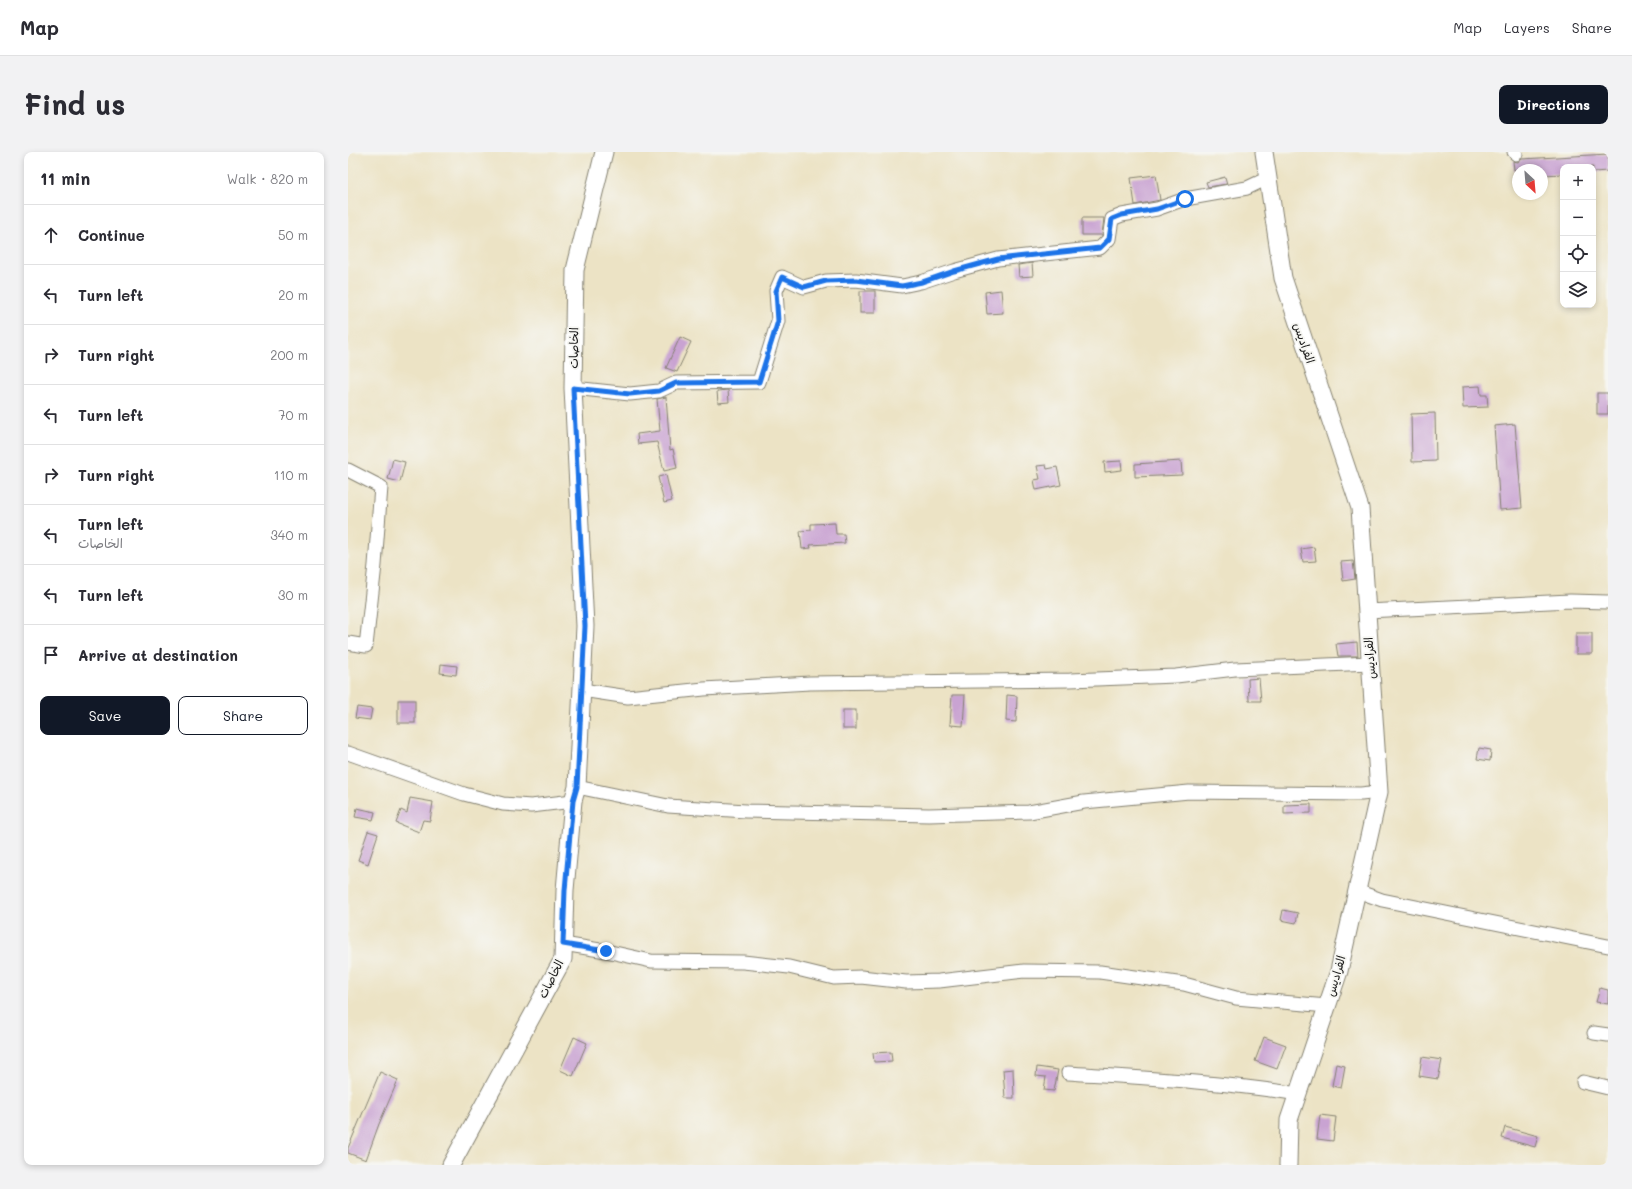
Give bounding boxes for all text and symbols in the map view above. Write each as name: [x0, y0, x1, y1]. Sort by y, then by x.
text: Map: [20, 15, 59, 40]
text: Map: [1453, 18, 1482, 37]
text: Layers: [1504, 18, 1550, 37]
text: Share: [1572, 18, 1612, 37]
button: Directions: [1499, 85, 1608, 124]
text: Find us: [24, 86, 125, 122]
north arrow: [1512, 164, 1548, 200]
map controls: [1560, 164, 1596, 308]
button: +: [1560, 164, 1596, 200]
text: 11 min: [40, 167, 90, 189]
text: Walk · 820 m: [227, 170, 308, 187]
route start: [1176, 190, 1194, 208]
button: −: [1560, 200, 1596, 236]
icon: ahead: [40, 224, 62, 246]
text: Continue: [78, 225, 145, 245]
text: 50 m: [278, 226, 308, 243]
button: locate: [1560, 236, 1596, 272]
button: layers: [1560, 272, 1596, 308]
icon: left: [40, 284, 62, 306]
text: Turn left: [78, 285, 143, 305]
text: 20 m: [278, 286, 308, 303]
street label: الفراديس: [1291, 320, 1319, 365]
street label: الخاصات: [565, 327, 581, 369]
icon: right: [40, 344, 62, 366]
text: Turn right: [78, 345, 155, 365]
text: 200 m: [270, 346, 308, 363]
icon: left: [40, 404, 62, 426]
text: Turn left: [78, 405, 143, 425]
text: 70 m: [278, 406, 308, 423]
icon: right: [40, 464, 62, 486]
text: Turn right: [78, 465, 155, 485]
text: 110 m: [274, 466, 308, 483]
text: Turn left: [78, 514, 143, 534]
icon: left: [40, 524, 62, 546]
text: 340 m: [270, 526, 308, 543]
text: الخاصات: [78, 534, 123, 551]
icon: left: [40, 584, 62, 606]
text: Turn left: [78, 585, 143, 605]
text: 30 m: [278, 586, 308, 603]
street label: الفراديس: [1360, 636, 1378, 680]
icon: arrive: [40, 644, 62, 666]
text: Arrive at destination: [78, 645, 238, 665]
button: Save: [40, 696, 170, 735]
button: Share: [178, 696, 308, 735]
route end: [597, 942, 615, 960]
street label: الفراديس: [1322, 953, 1349, 998]
street label: الخاصات: [534, 956, 567, 1001]

